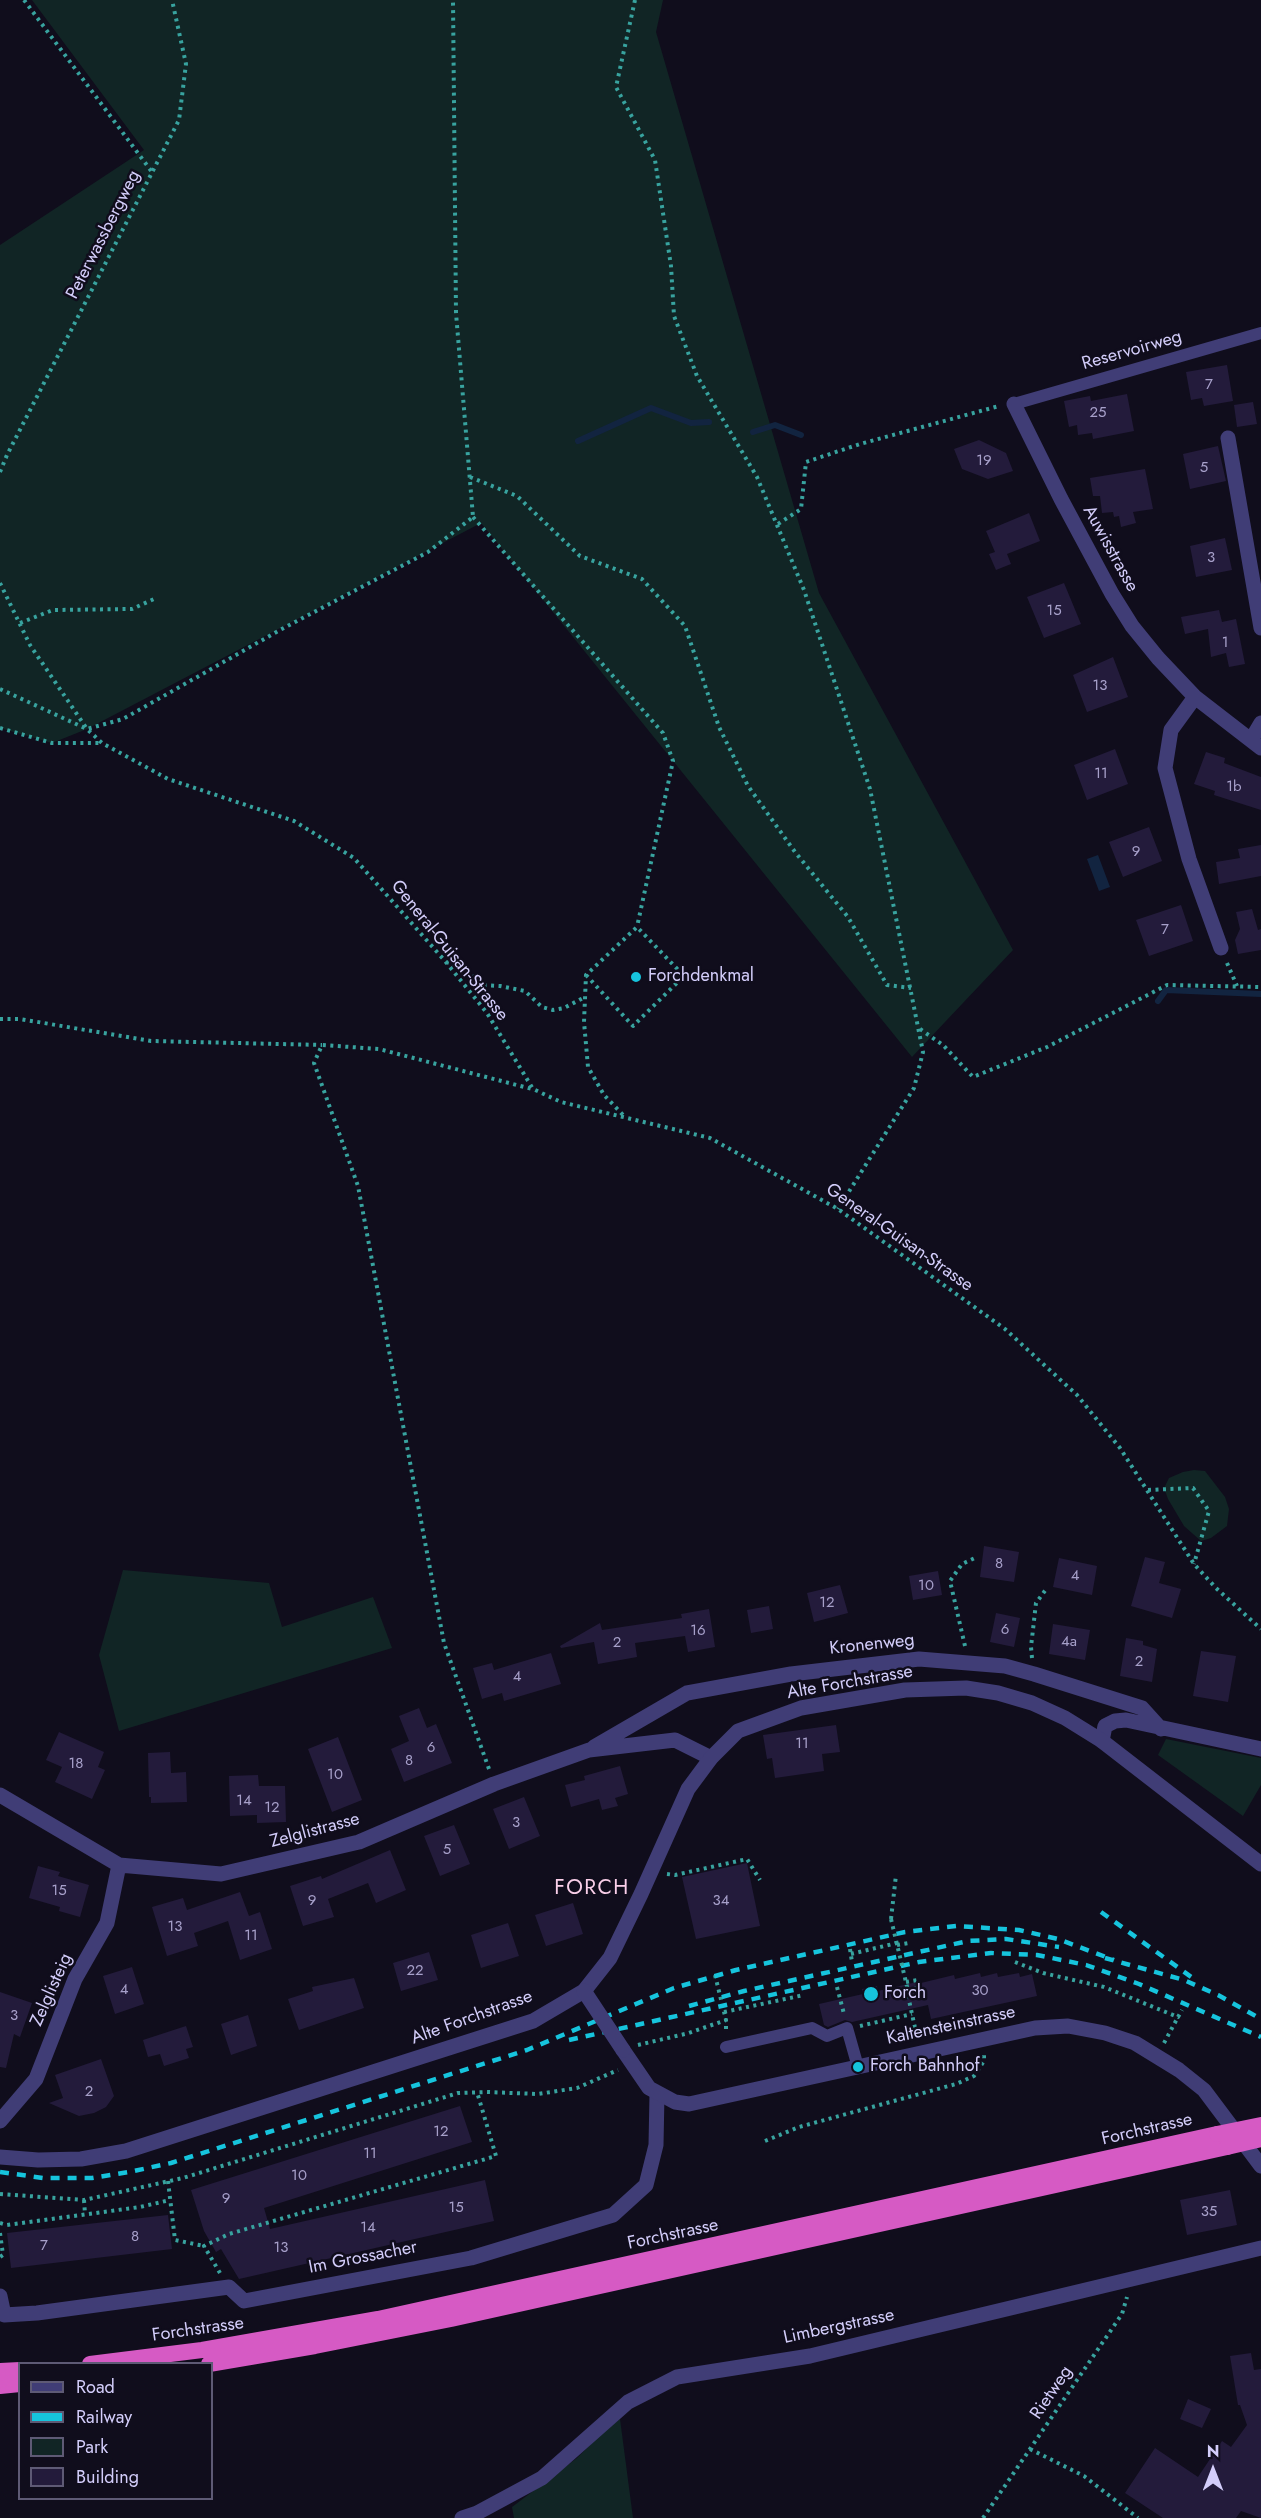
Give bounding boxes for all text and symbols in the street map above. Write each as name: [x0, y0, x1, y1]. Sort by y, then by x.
street label: Peterwassbergweg: [62, 167, 146, 303]
street label: Reservoirweg: [1080, 326, 1184, 376]
house number: 7: [1205, 376, 1213, 394]
house number: 25: [1090, 404, 1106, 422]
house number: 19: [976, 452, 992, 470]
house number: 5: [1200, 459, 1208, 477]
street label: Auwisstrasse: [1077, 502, 1143, 596]
house number: 3: [1207, 549, 1215, 567]
house number: 15: [1046, 602, 1062, 620]
house number: 1: [1222, 634, 1228, 652]
house number: 13: [1093, 677, 1107, 695]
house number: 11: [1094, 765, 1108, 783]
house number: 1b: [1226, 778, 1242, 796]
house number: 9: [1132, 843, 1140, 861]
street label: General-Guisan-Strasse: [386, 876, 512, 1026]
house number: 7: [1161, 921, 1169, 939]
place label: Forchdenkmal: [648, 966, 754, 988]
marker: Forchdenkmal: [629, 970, 643, 984]
street label: General-Guisan-Strasse: [821, 1179, 977, 1297]
house number: 8: [995, 1555, 1003, 1573]
house number: 4: [1071, 1567, 1079, 1585]
house number: 10: [918, 1577, 934, 1595]
house number: 12: [819, 1594, 835, 1612]
house number: 6: [1001, 1621, 1009, 1639]
house number: 16: [690, 1622, 706, 1640]
street label: Kronenweg: [828, 1630, 916, 1660]
house number: 4a: [1061, 1633, 1077, 1651]
house number: 2: [613, 1634, 621, 1652]
house number: 2: [1135, 1653, 1143, 1671]
street label: Alte Forchstrasse: [785, 1661, 915, 1705]
house number: 4: [513, 1668, 521, 1686]
house number: 11: [795, 1735, 809, 1753]
house number: 6: [427, 1739, 435, 1757]
house number: 8: [405, 1752, 413, 1770]
house number: 18: [69, 1755, 83, 1773]
house number: 10: [327, 1766, 343, 1784]
house number: 14: [236, 1792, 252, 1810]
house number: 12: [264, 1799, 280, 1817]
street label: Zelglistrasse: [268, 1809, 362, 1853]
house number: 3: [512, 1814, 520, 1832]
house number: 5: [443, 1841, 451, 1859]
district label: FORCH: [554, 1876, 630, 1902]
house number: 15: [51, 1882, 67, 1900]
house number: 9: [308, 1892, 316, 1910]
house number: 34: [713, 1892, 729, 1910]
house number: 13: [168, 1918, 182, 1936]
house number: 11: [244, 1927, 258, 1945]
street label: Zelglisteig: [26, 1950, 78, 2030]
house number: 22: [406, 1962, 424, 1980]
house number: 4: [120, 1981, 128, 1999]
house number: 30: [971, 1982, 989, 2000]
place label: Forch: [884, 1983, 926, 2005]
marker: Forch: [862, 1985, 880, 2003]
street label: Alte Forchstrasse: [408, 1986, 536, 2050]
street label: Kaltensteinstrasse: [885, 2002, 1017, 2050]
house number: 3: [10, 2007, 18, 2025]
place label: Forch Bahnhof: [870, 2056, 980, 2078]
marker: Forch Bahnhof: [851, 2060, 865, 2074]
house number: 2: [85, 2083, 93, 2101]
street label: Forchstrasse: [1100, 2109, 1194, 2151]
house number: 12: [433, 2123, 449, 2141]
house number: 11: [363, 2145, 377, 2163]
house number: 10: [291, 2167, 307, 2185]
house number: 9: [222, 2190, 230, 2208]
house number: 15: [448, 2199, 464, 2217]
house number: 35: [1201, 2203, 1217, 2221]
street label: Forchstrasse: [626, 2215, 720, 2255]
house number: 14: [360, 2219, 376, 2237]
house number: 8: [131, 2228, 139, 2246]
house number: 7: [40, 2237, 48, 2255]
street label: Im Grossacher: [307, 2237, 419, 2279]
house number: 13: [274, 2239, 288, 2257]
street label: Limbergstrasse: [782, 2305, 896, 2349]
street label: Forchstrasse: [151, 2313, 245, 2347]
legend: [18, 2362, 213, 2500]
street label: Rietweg: [1026, 2362, 1078, 2424]
text: Road: [76, 2374, 115, 2400]
text: Railway: [76, 2404, 132, 2430]
text: Park: [76, 2434, 108, 2460]
north arrow: [1183, 2440, 1243, 2500]
text: N: [1207, 2440, 1219, 2463]
text: Building: [76, 2464, 139, 2490]

